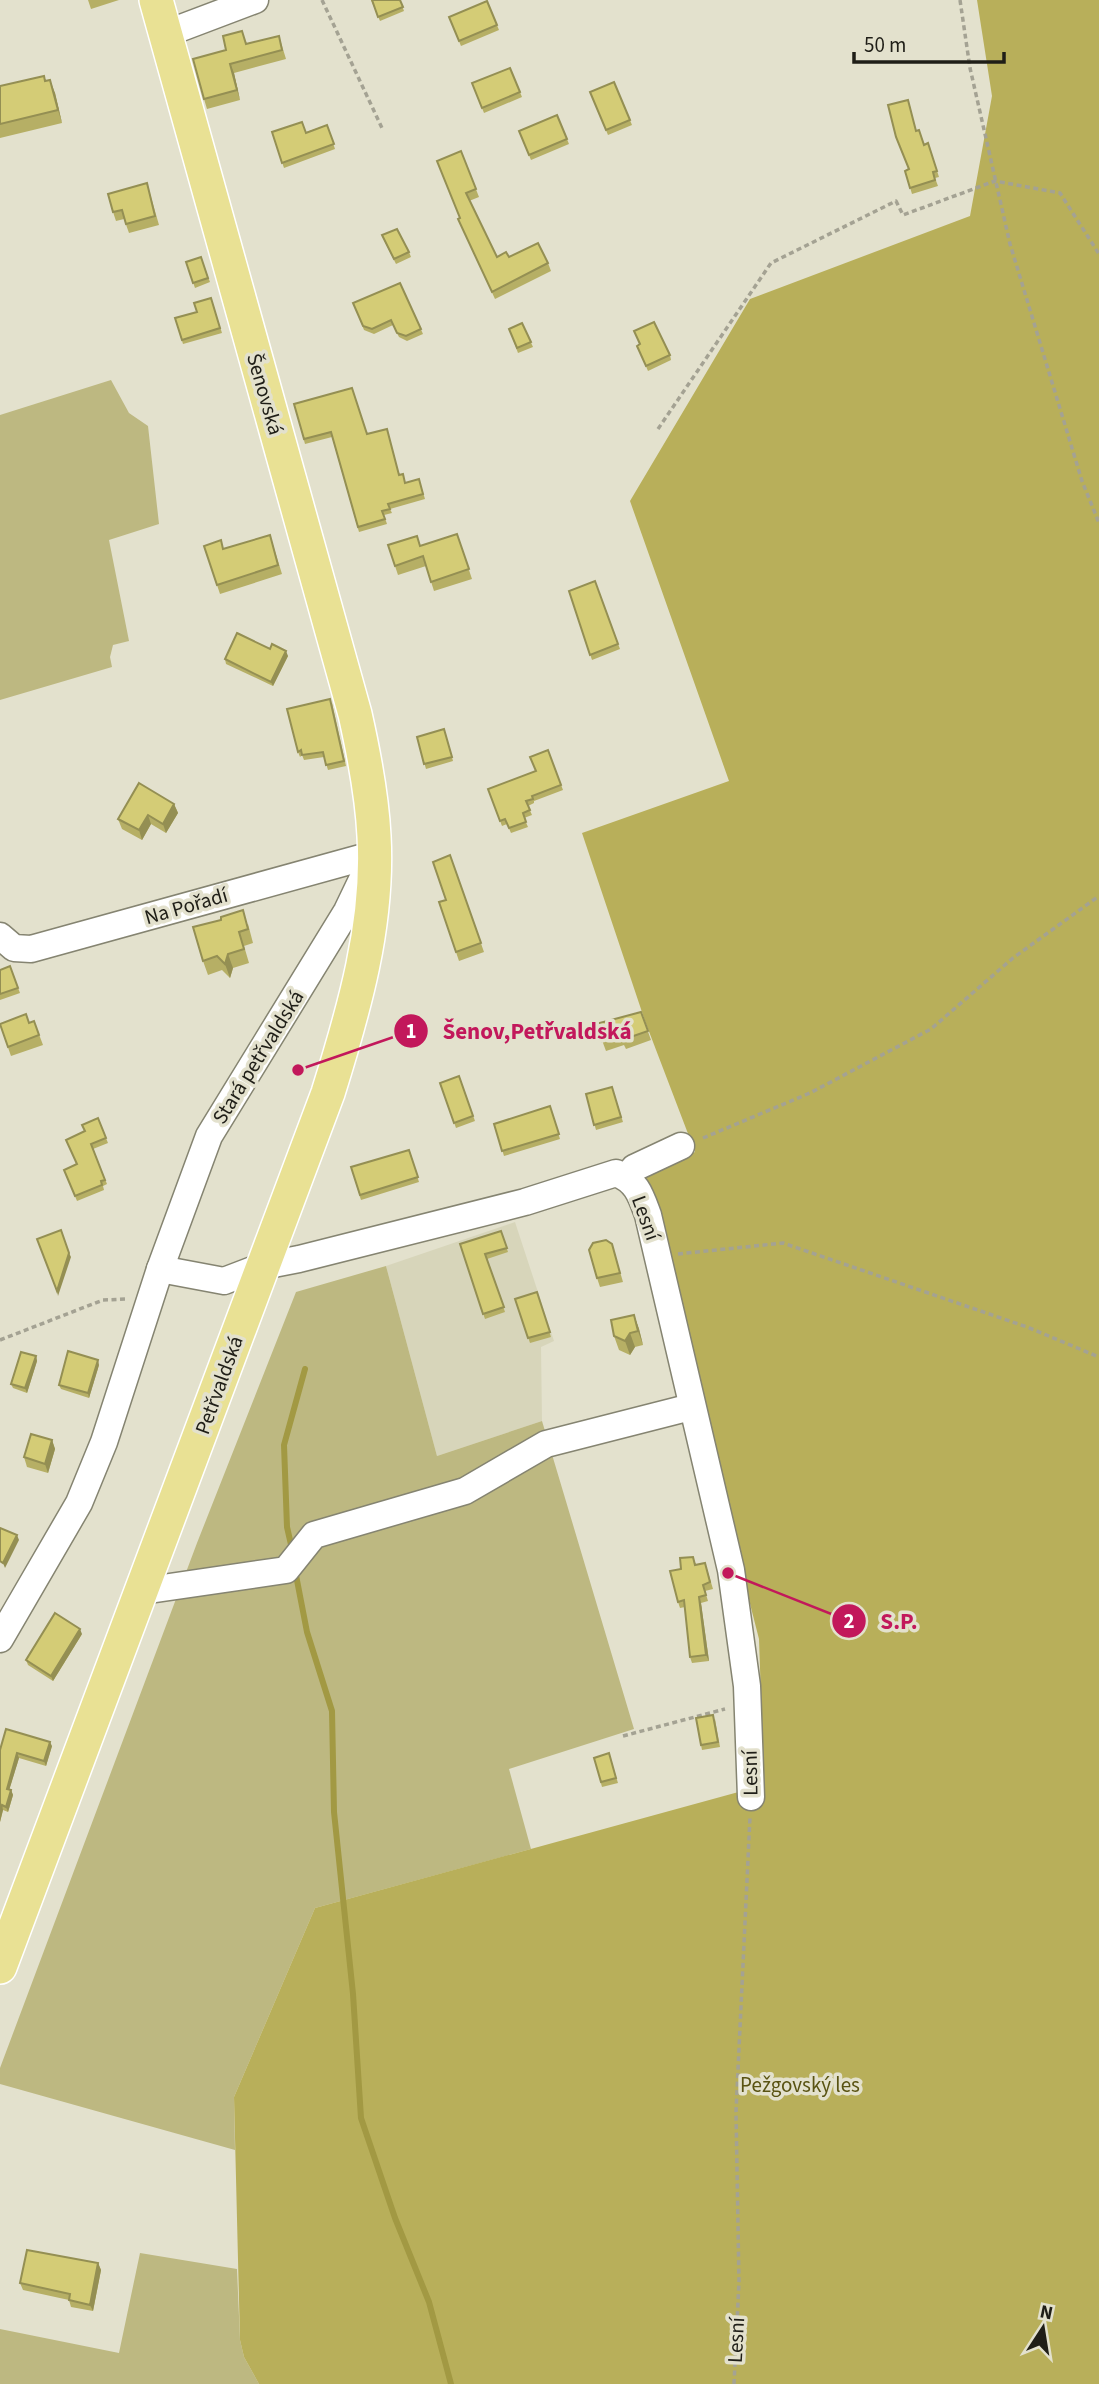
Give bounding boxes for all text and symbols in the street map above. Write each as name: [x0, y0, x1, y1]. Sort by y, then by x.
scale bar: [854, 21, 1004, 65]
text: 50 m: [864, 30, 906, 60]
street label: Šenovská: [239, 350, 291, 438]
street label: Na Pořadí: [141, 880, 232, 932]
street label: Stará petřvaldská: [205, 984, 311, 1130]
callout: Šenov,Petřvaldská: [394, 1009, 646, 1053]
text: Šenov,Petřvaldská: [442, 1015, 632, 1048]
text: 1: [405, 1016, 417, 1046]
street label: Lesní: [624, 1191, 668, 1245]
street label: Petřvaldská: [187, 1331, 251, 1439]
callout: S.P.: [832, 1599, 932, 1643]
text: S.P.: [880, 1605, 918, 1638]
text: 2: [843, 1606, 855, 1636]
street label: Lesní: [735, 1749, 765, 1796]
park label: Pežgovský les: [740, 2070, 860, 2100]
north arrow: [1008, 2293, 1078, 2363]
text: N: [1037, 2298, 1055, 2327]
street label: Lesní: [720, 2316, 752, 2364]

